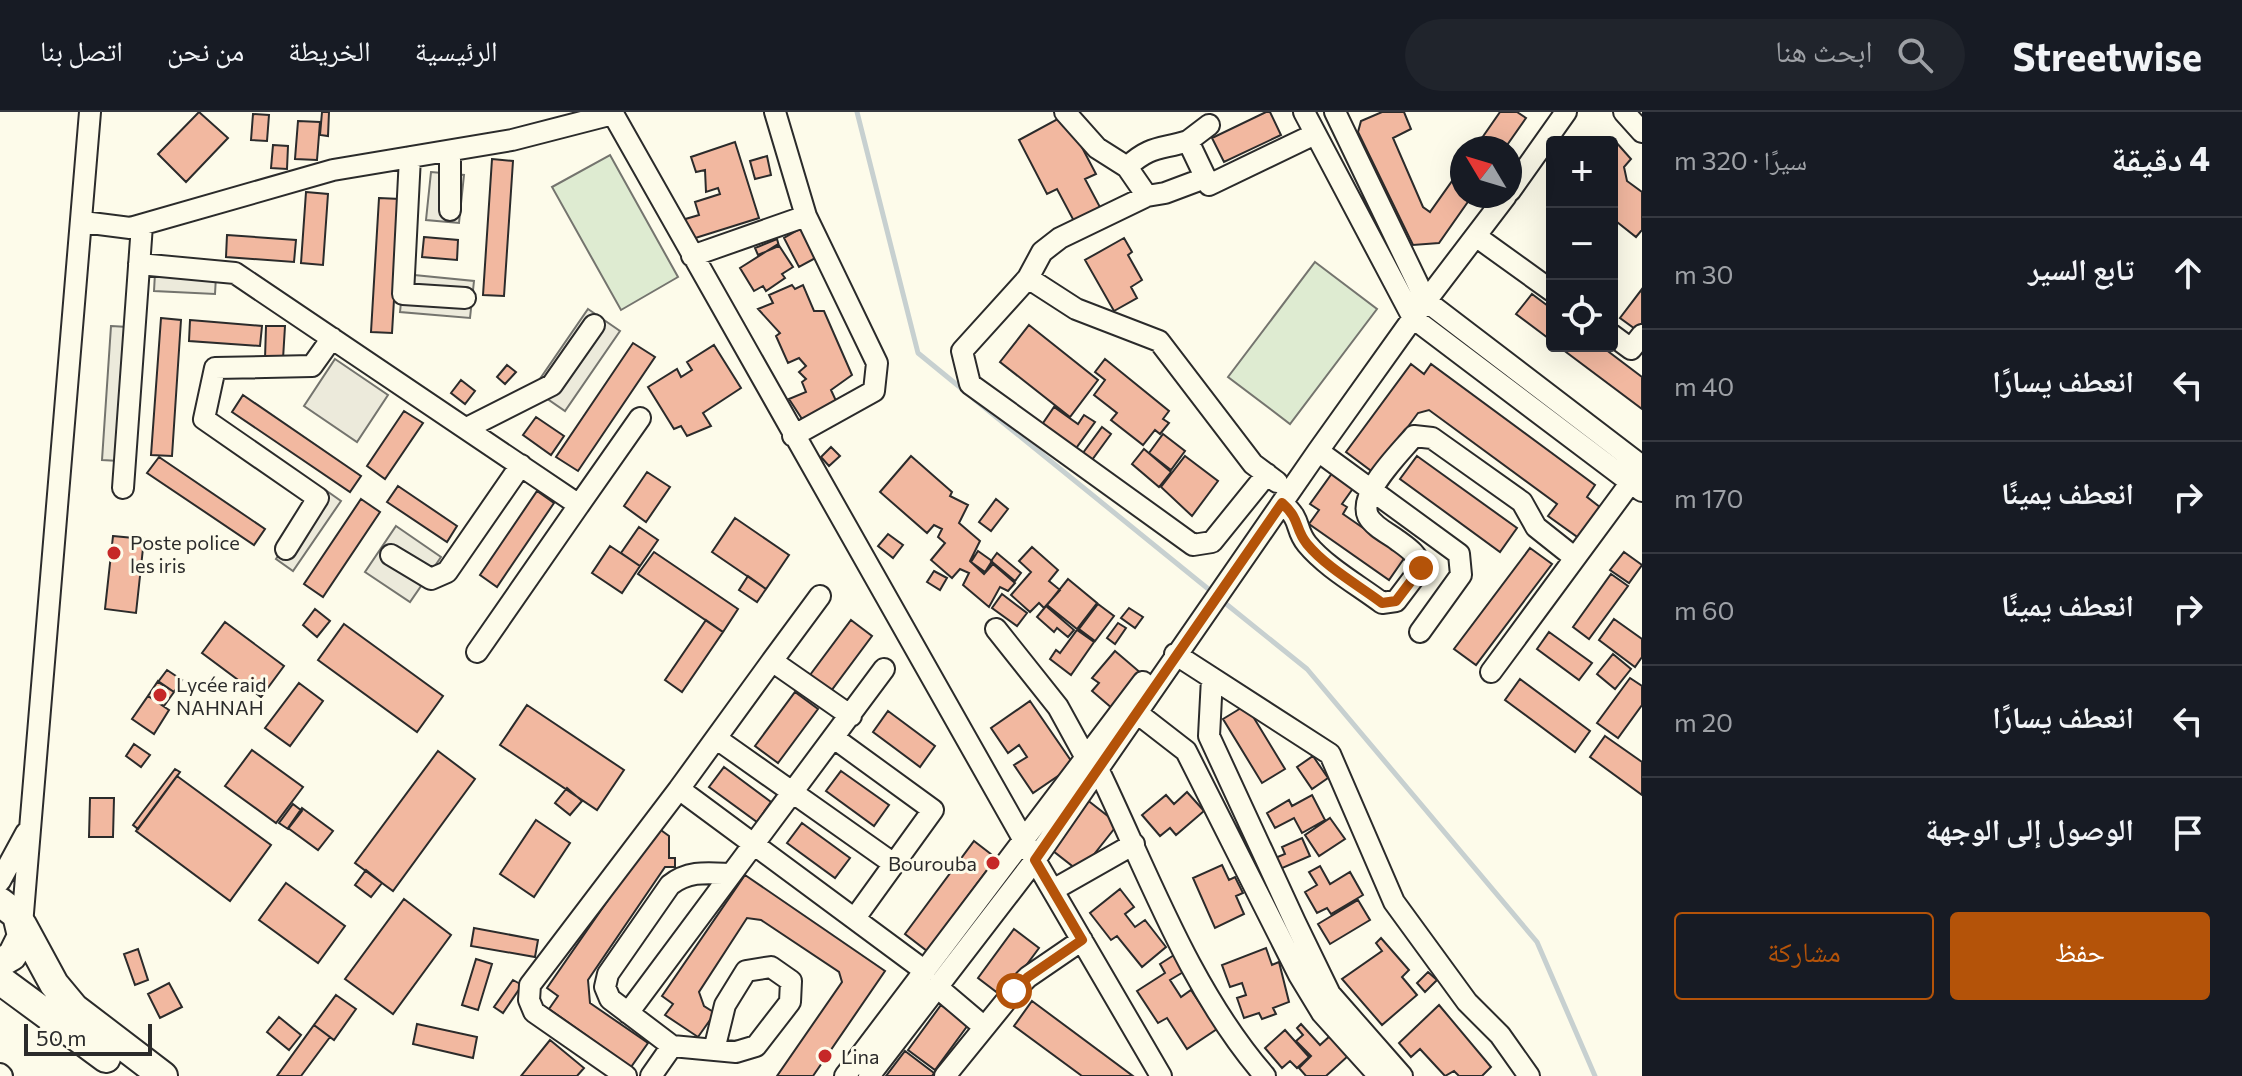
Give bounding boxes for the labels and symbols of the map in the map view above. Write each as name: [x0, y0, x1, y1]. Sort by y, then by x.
north arrow: [1450, 136, 1522, 208]
place label: Poste police les iris: [130, 530, 240, 577]
marker: Poste police les iris: [105, 544, 123, 562]
route end: [1403, 550, 1439, 586]
place label: Lycée raid NAHNAH: [176, 672, 267, 719]
marker: Lycée raid NAHNAH: [151, 686, 169, 704]
place label: Bourouba: [888, 851, 977, 875]
marker: Bourouba: [984, 854, 1002, 872]
route start: [996, 973, 1032, 1009]
scale bar: [24, 1020, 152, 1056]
place label: Lina: [841, 1044, 880, 1068]
marker: Lina: [816, 1047, 834, 1065]

